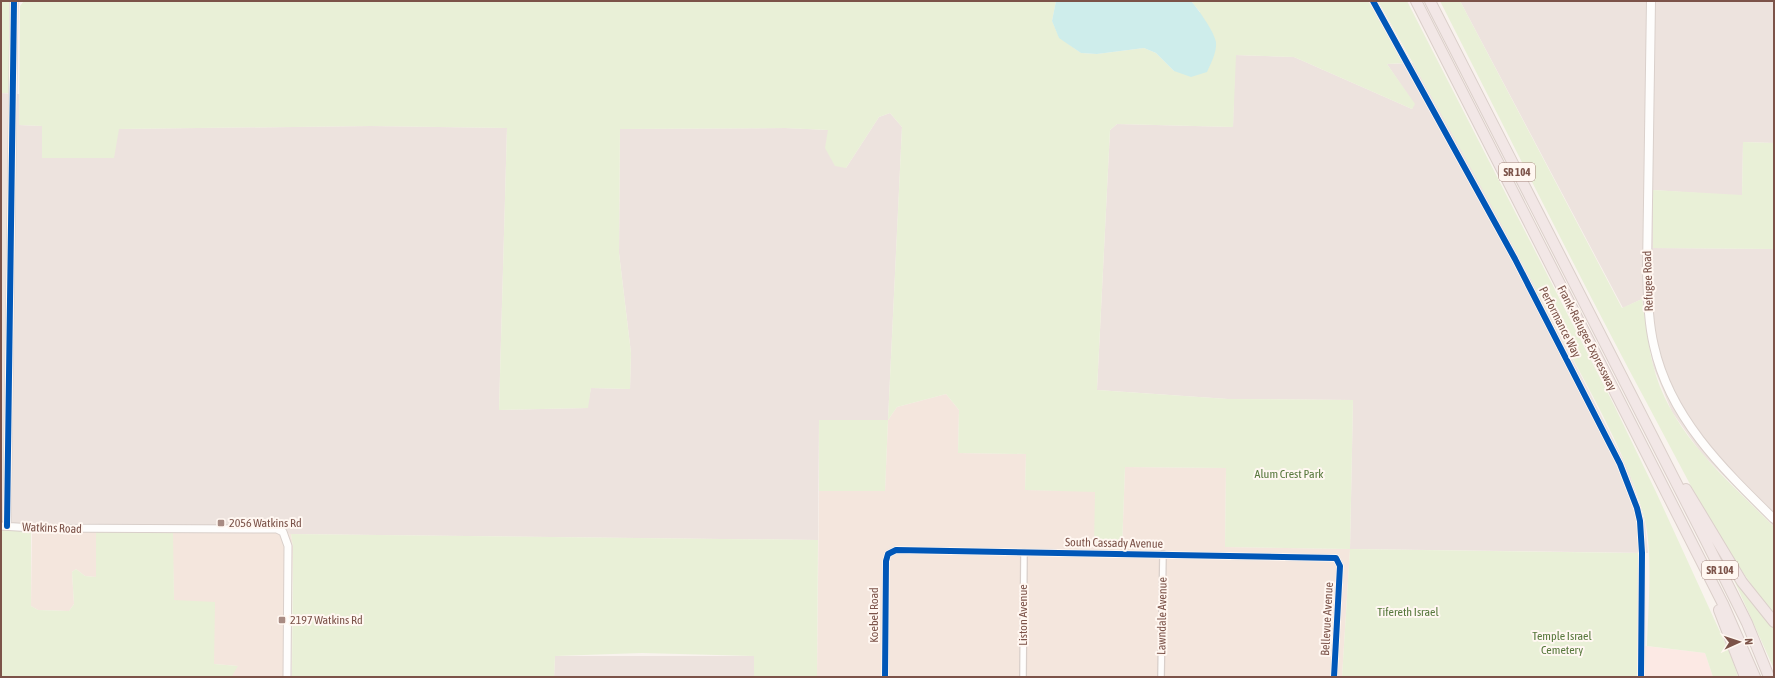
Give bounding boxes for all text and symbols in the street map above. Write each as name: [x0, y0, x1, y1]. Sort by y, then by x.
road number: SR 104: [1499, 163, 1535, 181]
street label: Refugee Road: [1640, 250, 1656, 312]
street label: Frank-Refugee Expressway: [1554, 283, 1620, 393]
street label: Performance Way: [1536, 284, 1584, 360]
park label: Alum Crest Park: [1255, 467, 1324, 481]
place label: 2056 Watkins Rd: [229, 516, 302, 530]
marker: 2056 Watkins Rd: [216, 518, 226, 528]
street label: Watkins Road: [22, 520, 82, 536]
street label: South Cassady Avenue: [1065, 535, 1163, 551]
road number: SR 104: [1702, 561, 1738, 579]
street label: Lawndale Avenue: [1154, 577, 1170, 655]
street label: Bellevue Avenue: [1318, 582, 1336, 656]
street label: Liston Avenue: [1016, 584, 1030, 646]
street label: Koebel Road: [867, 587, 881, 643]
park label: Tifereth Israel: [1377, 605, 1439, 619]
place label: 2197 Watkins Rd: [290, 613, 363, 627]
marker: 2197 Watkins Rd: [277, 615, 287, 625]
north arrow: [1719, 622, 1759, 662]
park label: Temple Israel Cemetery: [1532, 629, 1592, 657]
text: N: [1743, 638, 1755, 645]

